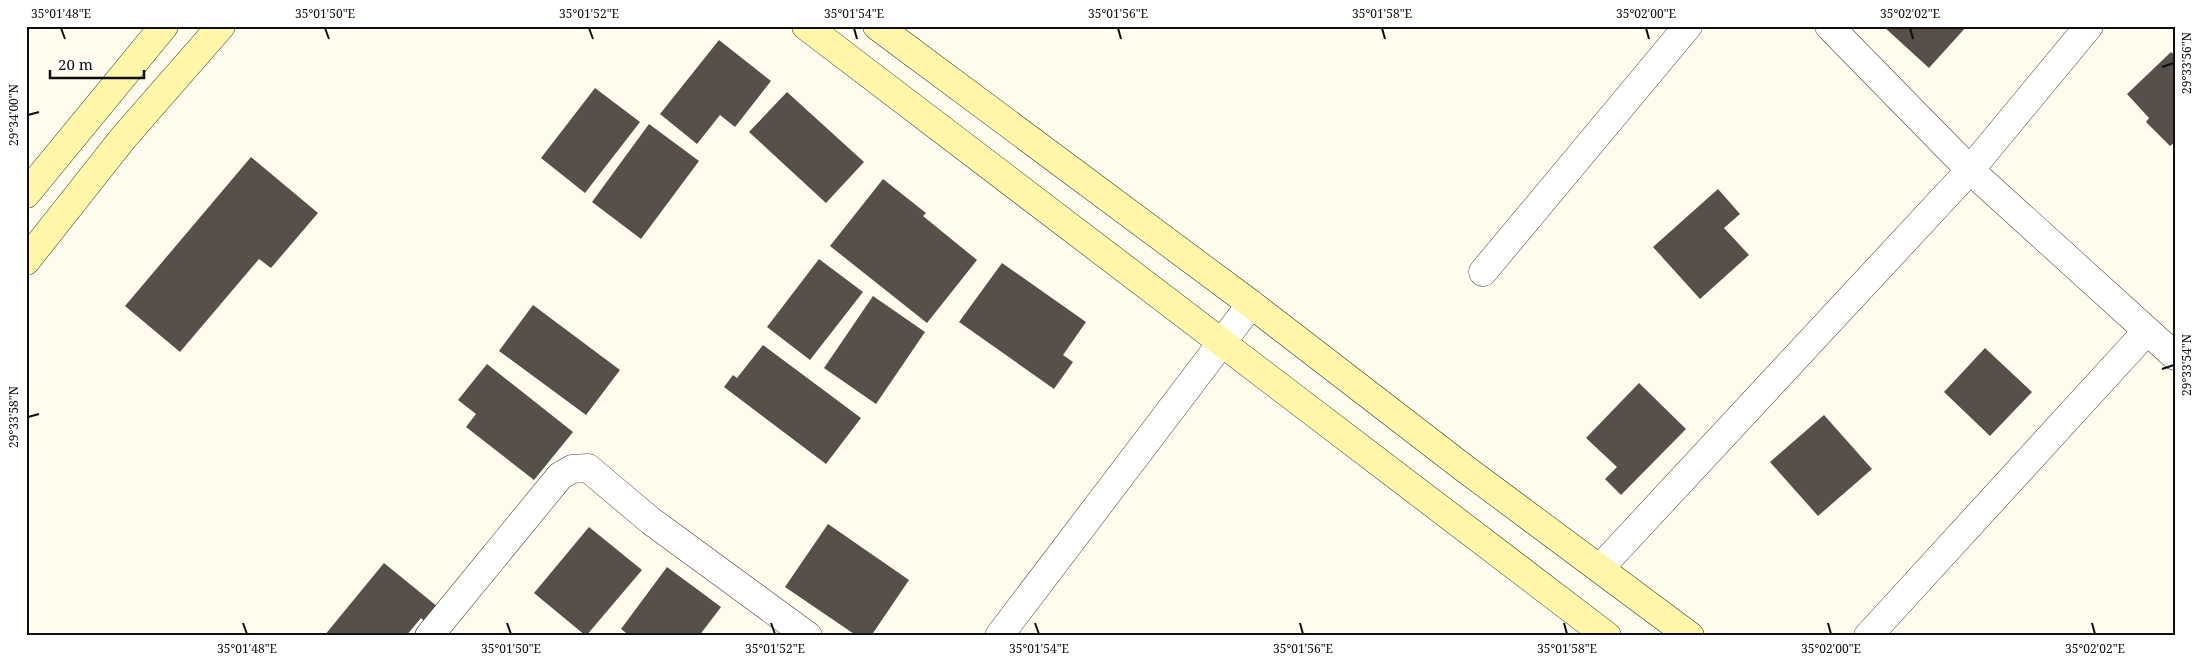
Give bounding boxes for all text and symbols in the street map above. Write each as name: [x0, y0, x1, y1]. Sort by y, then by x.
text: 35°01'48"E: [31, 5, 91, 22]
text: 35°01'50"E: [295, 5, 355, 22]
text: 35°01'52"E: [559, 5, 619, 22]
text: 35°01'54"E: [824, 5, 884, 22]
text: 35°01'56"E: [1088, 5, 1148, 22]
text: 35°01'58"E: [1352, 5, 1412, 22]
text: 35°02'00"E: [1616, 5, 1676, 22]
text: 35°02'02"E: [1880, 5, 1940, 22]
text: 29°33'56"N: [2178, 32, 2195, 94]
scale bar: [50, 48, 144, 80]
text: 20 m: [58, 54, 93, 74]
text: 29°34'00"N: [5, 84, 22, 146]
text: 29°33'54"N: [2178, 334, 2195, 396]
text: 29°33'58"N: [5, 386, 22, 448]
text: 35°01'48"E: [217, 640, 277, 657]
text: 35°01'50"E: [481, 640, 541, 657]
text: 35°01'52"E: [745, 640, 805, 657]
text: 35°01'54"E: [1009, 640, 1069, 657]
text: 35°01'56"E: [1273, 640, 1333, 657]
text: 35°01'58"E: [1537, 640, 1597, 657]
text: 35°02'00"E: [1801, 640, 1861, 657]
text: 35°02'02"E: [2065, 640, 2125, 657]

